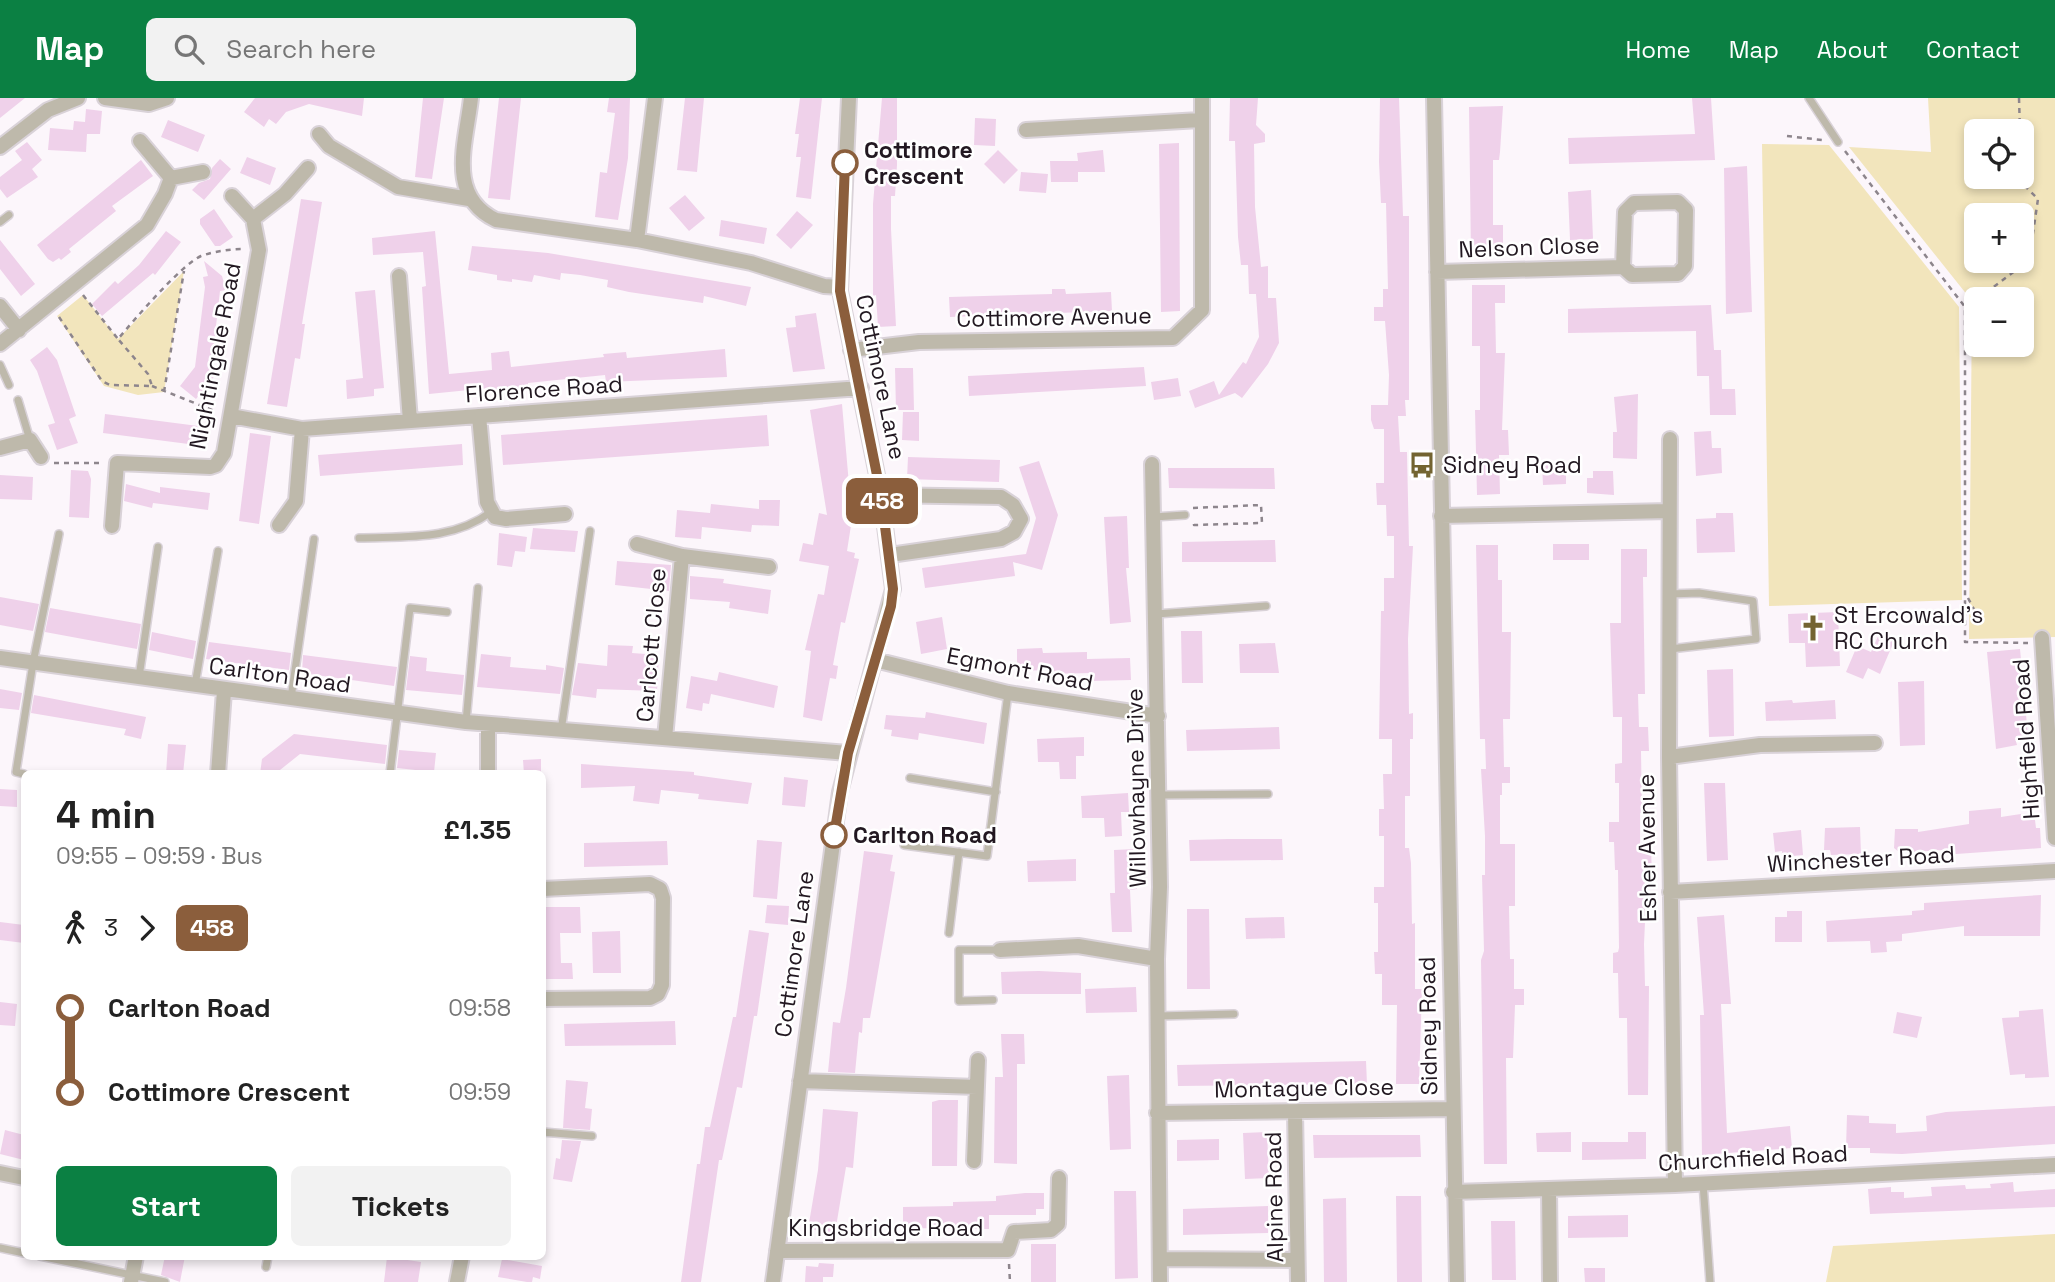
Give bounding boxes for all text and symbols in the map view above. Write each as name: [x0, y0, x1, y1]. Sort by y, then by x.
search box: [146, 18, 636, 81]
text: Map: [35, 28, 104, 70]
icon: search: [170, 30, 208, 68]
text: Search here: [226, 32, 376, 66]
text: Home: [1625, 34, 1691, 65]
text: Map: [1729, 34, 1779, 65]
text: About: [1817, 34, 1888, 65]
text: Contact: [1926, 34, 2020, 65]
map controls: [1964, 119, 2034, 357]
button: locate: [1964, 119, 2034, 189]
place label: Cottimore Crescent: [864, 135, 973, 191]
marker: Cottimore Crescent: [832, 150, 858, 176]
button: +: [1964, 203, 2034, 273]
street label: Nelson Close: [1458, 230, 1600, 264]
street label: Nightingale Road: [182, 260, 248, 452]
button: −: [1964, 287, 2034, 357]
street label: Cottimore Lane: [849, 292, 913, 462]
street label: Cottimore Avenue: [956, 300, 1152, 334]
street label: Florence Road: [464, 369, 624, 409]
bus stop icon: Sidney Road: [1407, 450, 1437, 480]
place label: Sidney Road: [1443, 450, 1582, 480]
line badge: 458: [842, 478, 922, 524]
text: 458: [860, 485, 904, 516]
street label: Carlcott Close: [629, 567, 673, 723]
place label: St Ercowald's RC Church: [1834, 600, 1983, 656]
church icon: St Ercowald's RC Church: [1798, 613, 1828, 643]
street label: Egmont Road: [944, 640, 1096, 698]
street label: Carlton Road: [207, 650, 353, 700]
street label: Highfield Road: [2005, 658, 2047, 820]
street label: Willowhayne Drive: [1119, 688, 1153, 888]
street label: Esher Avenue: [1631, 774, 1663, 922]
text: 4 min: [56, 791, 156, 839]
text: £1.35: [444, 813, 511, 847]
place label: Carlton Road: [853, 820, 997, 850]
marker: Carlton Road: [821, 822, 847, 848]
street label: Winchester Road: [1766, 839, 1956, 879]
text: 09:55 – 09:59 · Bus: [56, 841, 263, 871]
street label: Cottimore Lane: [767, 869, 821, 1039]
icon: walk: [56, 909, 94, 947]
icon: forward: [128, 909, 166, 947]
text: 458: [190, 912, 234, 943]
text: 3: [104, 913, 118, 943]
street label: Sidney Road: [1412, 956, 1444, 1096]
text: Carlton Road: [108, 991, 271, 1025]
text: 09:58: [448, 993, 511, 1023]
street label: Montague Close: [1214, 1071, 1394, 1105]
text: Cottimore Crescent: [108, 1075, 350, 1109]
text: 09:59: [449, 1077, 511, 1107]
street label: Alpine Road: [1258, 1131, 1290, 1263]
street label: Churchfield Road: [1657, 1138, 1849, 1178]
button: Start: [56, 1166, 277, 1246]
button: Tickets: [291, 1166, 511, 1246]
street label: Kingsbridge Road: [788, 1213, 984, 1243]

